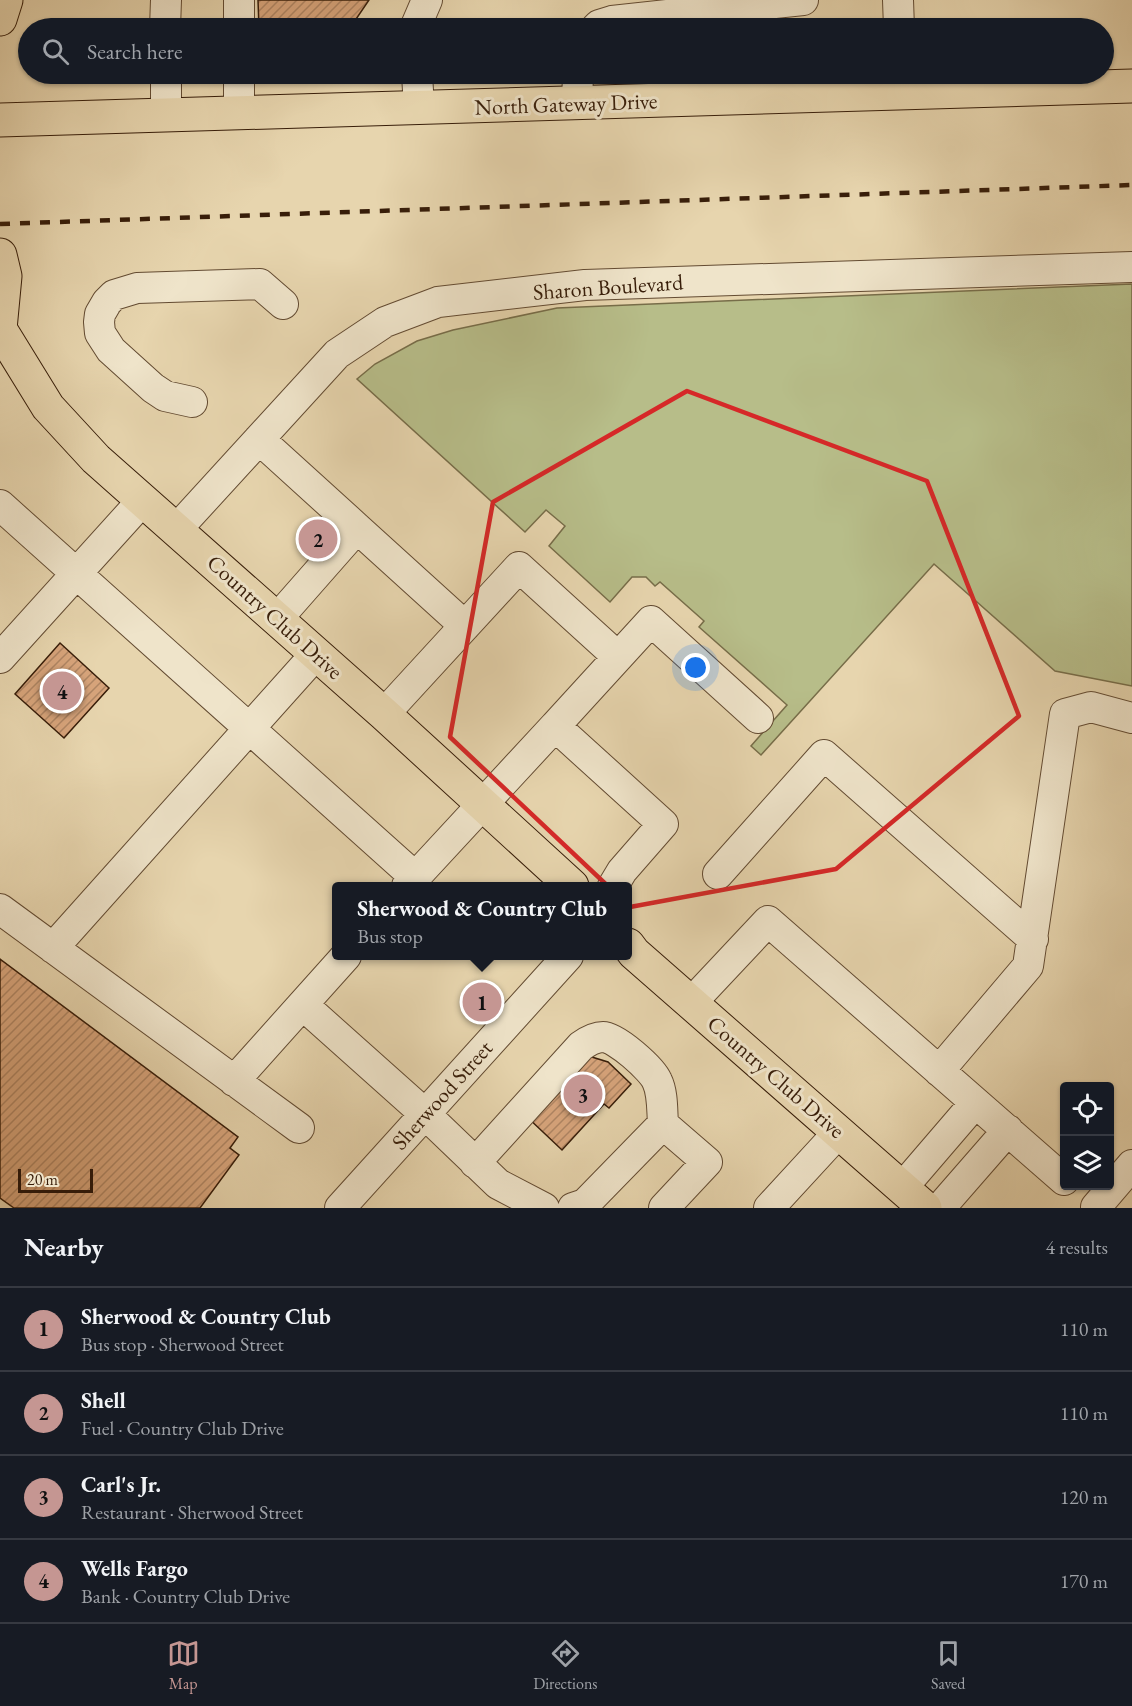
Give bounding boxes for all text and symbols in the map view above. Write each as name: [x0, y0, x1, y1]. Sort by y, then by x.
search box: [18, 18, 1114, 84]
icon: search: [39, 35, 72, 68]
text: Search here: [87, 37, 182, 66]
street label: North Gateway Drive: [474, 86, 658, 122]
street label: Sharon Boulevard: [532, 267, 685, 307]
pin: 2: [298, 516, 338, 562]
street label: Country Club Drive: [201, 548, 349, 686]
your location: [681, 653, 710, 682]
pin: 4: [42, 668, 82, 714]
popup: [332, 882, 632, 960]
text: Sherwood & Country Club: [357, 894, 607, 923]
text: Bus stop: [357, 923, 423, 949]
pin: 1: [462, 980, 502, 1024]
street label: Country Club Drive: [701, 1009, 851, 1145]
street label: Sherwood Street: [385, 1034, 499, 1156]
pin: 3: [564, 1072, 602, 1116]
map controls: [1060, 1082, 1114, 1190]
button: locate: [1060, 1082, 1114, 1136]
button: layers: [1060, 1136, 1114, 1190]
scale bar: [18, 1166, 93, 1194]
text: 20 m: [27, 1169, 58, 1190]
text: Nearby: [24, 1230, 104, 1264]
text: 4 results: [1045, 1234, 1108, 1260]
text: Sherwood & Country Club: [81, 1302, 331, 1331]
text: 1: [38, 1316, 49, 1342]
text: 110 m: [1060, 1316, 1108, 1342]
text: Bus stop · Sherwood Street: [81, 1331, 284, 1357]
text: Shell: [81, 1386, 126, 1415]
text: 2: [38, 1400, 49, 1426]
text: 110 m: [1060, 1400, 1108, 1426]
text: Fuel · Country Club Drive: [81, 1415, 284, 1441]
text: Carl's Jr.: [81, 1470, 161, 1499]
text: 3: [38, 1484, 49, 1510]
text: 120 m: [1060, 1484, 1108, 1510]
text: Restaurant · Sherwood Street: [81, 1499, 303, 1525]
text: Wells Fargo: [81, 1554, 188, 1583]
text: 4: [38, 1568, 49, 1594]
text: 170 m: [1060, 1568, 1108, 1594]
text: Bank · Country Club Drive: [81, 1583, 290, 1609]
tab: Map: [167, 1637, 200, 1694]
tab: Directions: [533, 1637, 598, 1694]
tab: Saved: [931, 1637, 965, 1694]

